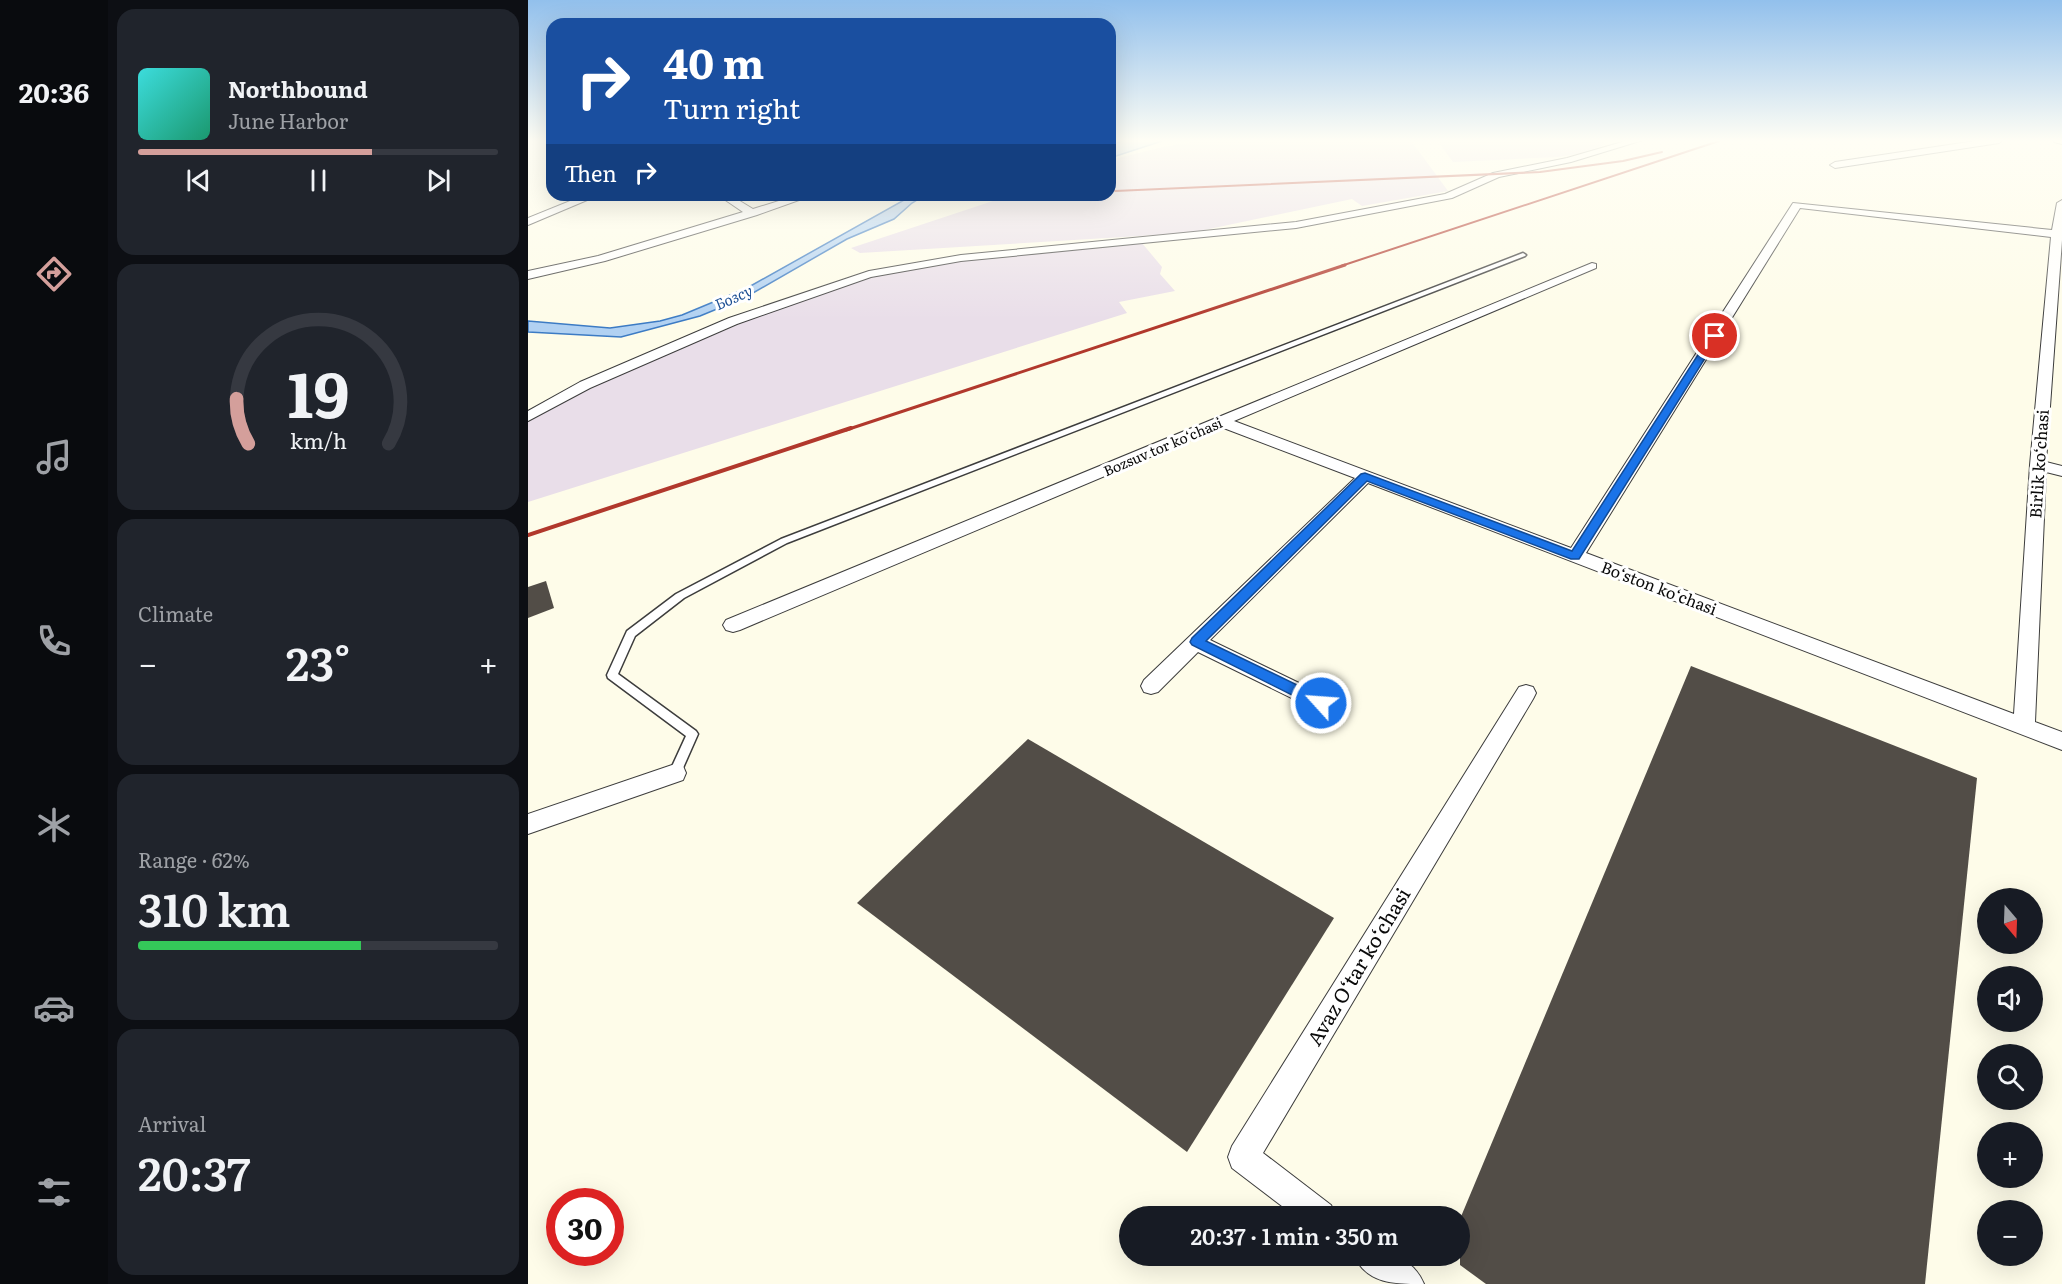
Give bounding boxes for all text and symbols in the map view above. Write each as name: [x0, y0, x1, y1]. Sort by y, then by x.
text: 40 m: [663, 30, 764, 92]
icon: right: [564, 42, 642, 120]
text: 20:36: [19, 71, 89, 111]
text: Northbound: [228, 72, 368, 105]
text: Turn right: [663, 87, 800, 127]
text: June Harbor: [228, 105, 348, 135]
text: Then: [564, 156, 617, 189]
icon: right: [629, 156, 662, 189]
icon: previous: [182, 164, 215, 197]
icon: pause: [302, 164, 335, 197]
icon: next: [422, 164, 455, 197]
icon: directions: [33, 253, 75, 295]
water label: Бозсу: [711, 278, 756, 315]
pin: [1689, 310, 1740, 361]
icon: arrive: [1698, 319, 1731, 352]
text: 19: [287, 345, 349, 437]
street label: Birlik ko‘chasi: [2022, 409, 2054, 519]
street label: Bozsuv tor ko‘chasi: [1100, 412, 1226, 480]
text: km/h: [289, 424, 347, 456]
icon: music: [33, 436, 75, 478]
street label: Bo‘ston ko‘chasi: [1598, 554, 1721, 620]
text: Climate: [138, 598, 213, 628]
icon: phone: [33, 620, 75, 662]
text: 23°: [286, 628, 350, 695]
text: −: [138, 637, 157, 686]
text: +: [479, 637, 498, 686]
position arrow: [1289, 671, 1353, 735]
icon: climate: [33, 804, 75, 846]
text: Range · 62%: [138, 844, 250, 874]
text: 310 km: [138, 874, 291, 941]
street label: Avaz O‘tar ko‘chasi: [1298, 881, 1417, 1051]
north arrow: [1977, 888, 2043, 954]
map controls: [1977, 888, 2043, 1266]
button: sound: [1977, 966, 2043, 1032]
icon: car: [33, 987, 75, 1029]
button: search: [1977, 1044, 2043, 1110]
text: Arrival: [138, 1108, 206, 1138]
button: +: [1977, 1122, 2043, 1188]
text: 20:37: [138, 1138, 251, 1205]
icon: filters: [33, 1171, 75, 1213]
speed limit sign: 30: [546, 1188, 624, 1266]
button: −: [1977, 1200, 2043, 1266]
text: 20:37 · 1 min · 350 m: [1190, 1219, 1399, 1252]

